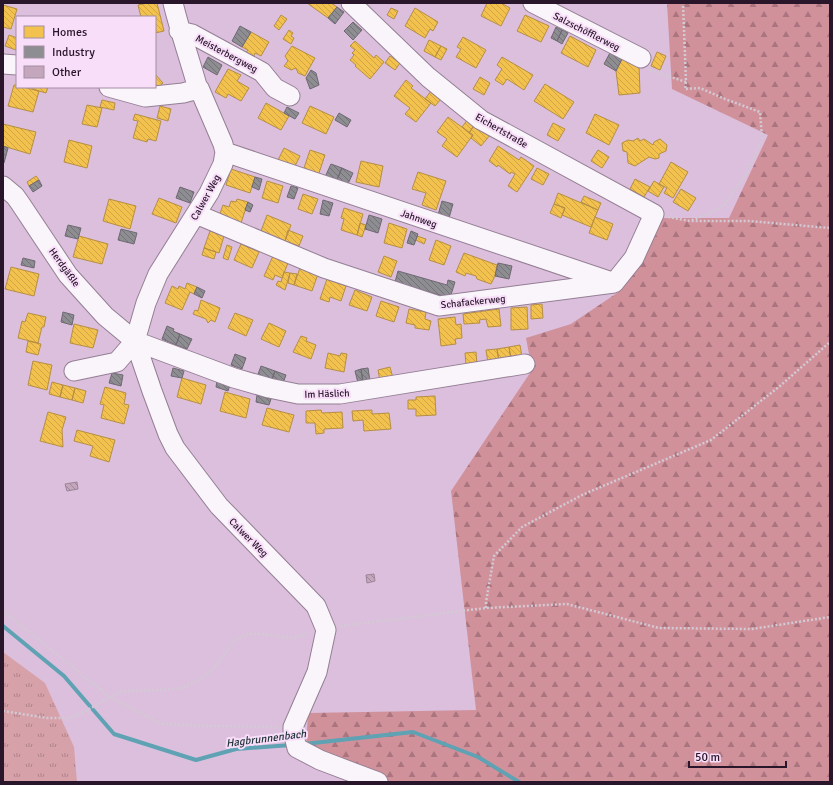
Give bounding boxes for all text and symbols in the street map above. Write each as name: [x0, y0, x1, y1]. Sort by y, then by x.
street label: Salzschöfflerweg: [551, 10, 622, 54]
legend: [16, 16, 156, 88]
text: Homes: [52, 25, 87, 40]
street label: Meisterbergweg: [193, 32, 260, 75]
text: Industry: [52, 45, 95, 60]
text: Other: [52, 65, 82, 80]
street label: Eichertstraße: [473, 111, 530, 151]
street label: Calwer Weg: [188, 173, 223, 222]
street label: Jahnweg: [399, 207, 438, 231]
street label: Herdgäßle: [46, 246, 82, 289]
street label: Schafackerweg: [440, 293, 506, 311]
street label: Im Häslich: [304, 387, 350, 401]
street label: Calwer Weg: [226, 516, 270, 560]
water label: Hagbrunnenbach: [225, 727, 308, 750]
scale bar: [689, 743, 786, 769]
text: 50 m: [695, 750, 720, 765]

